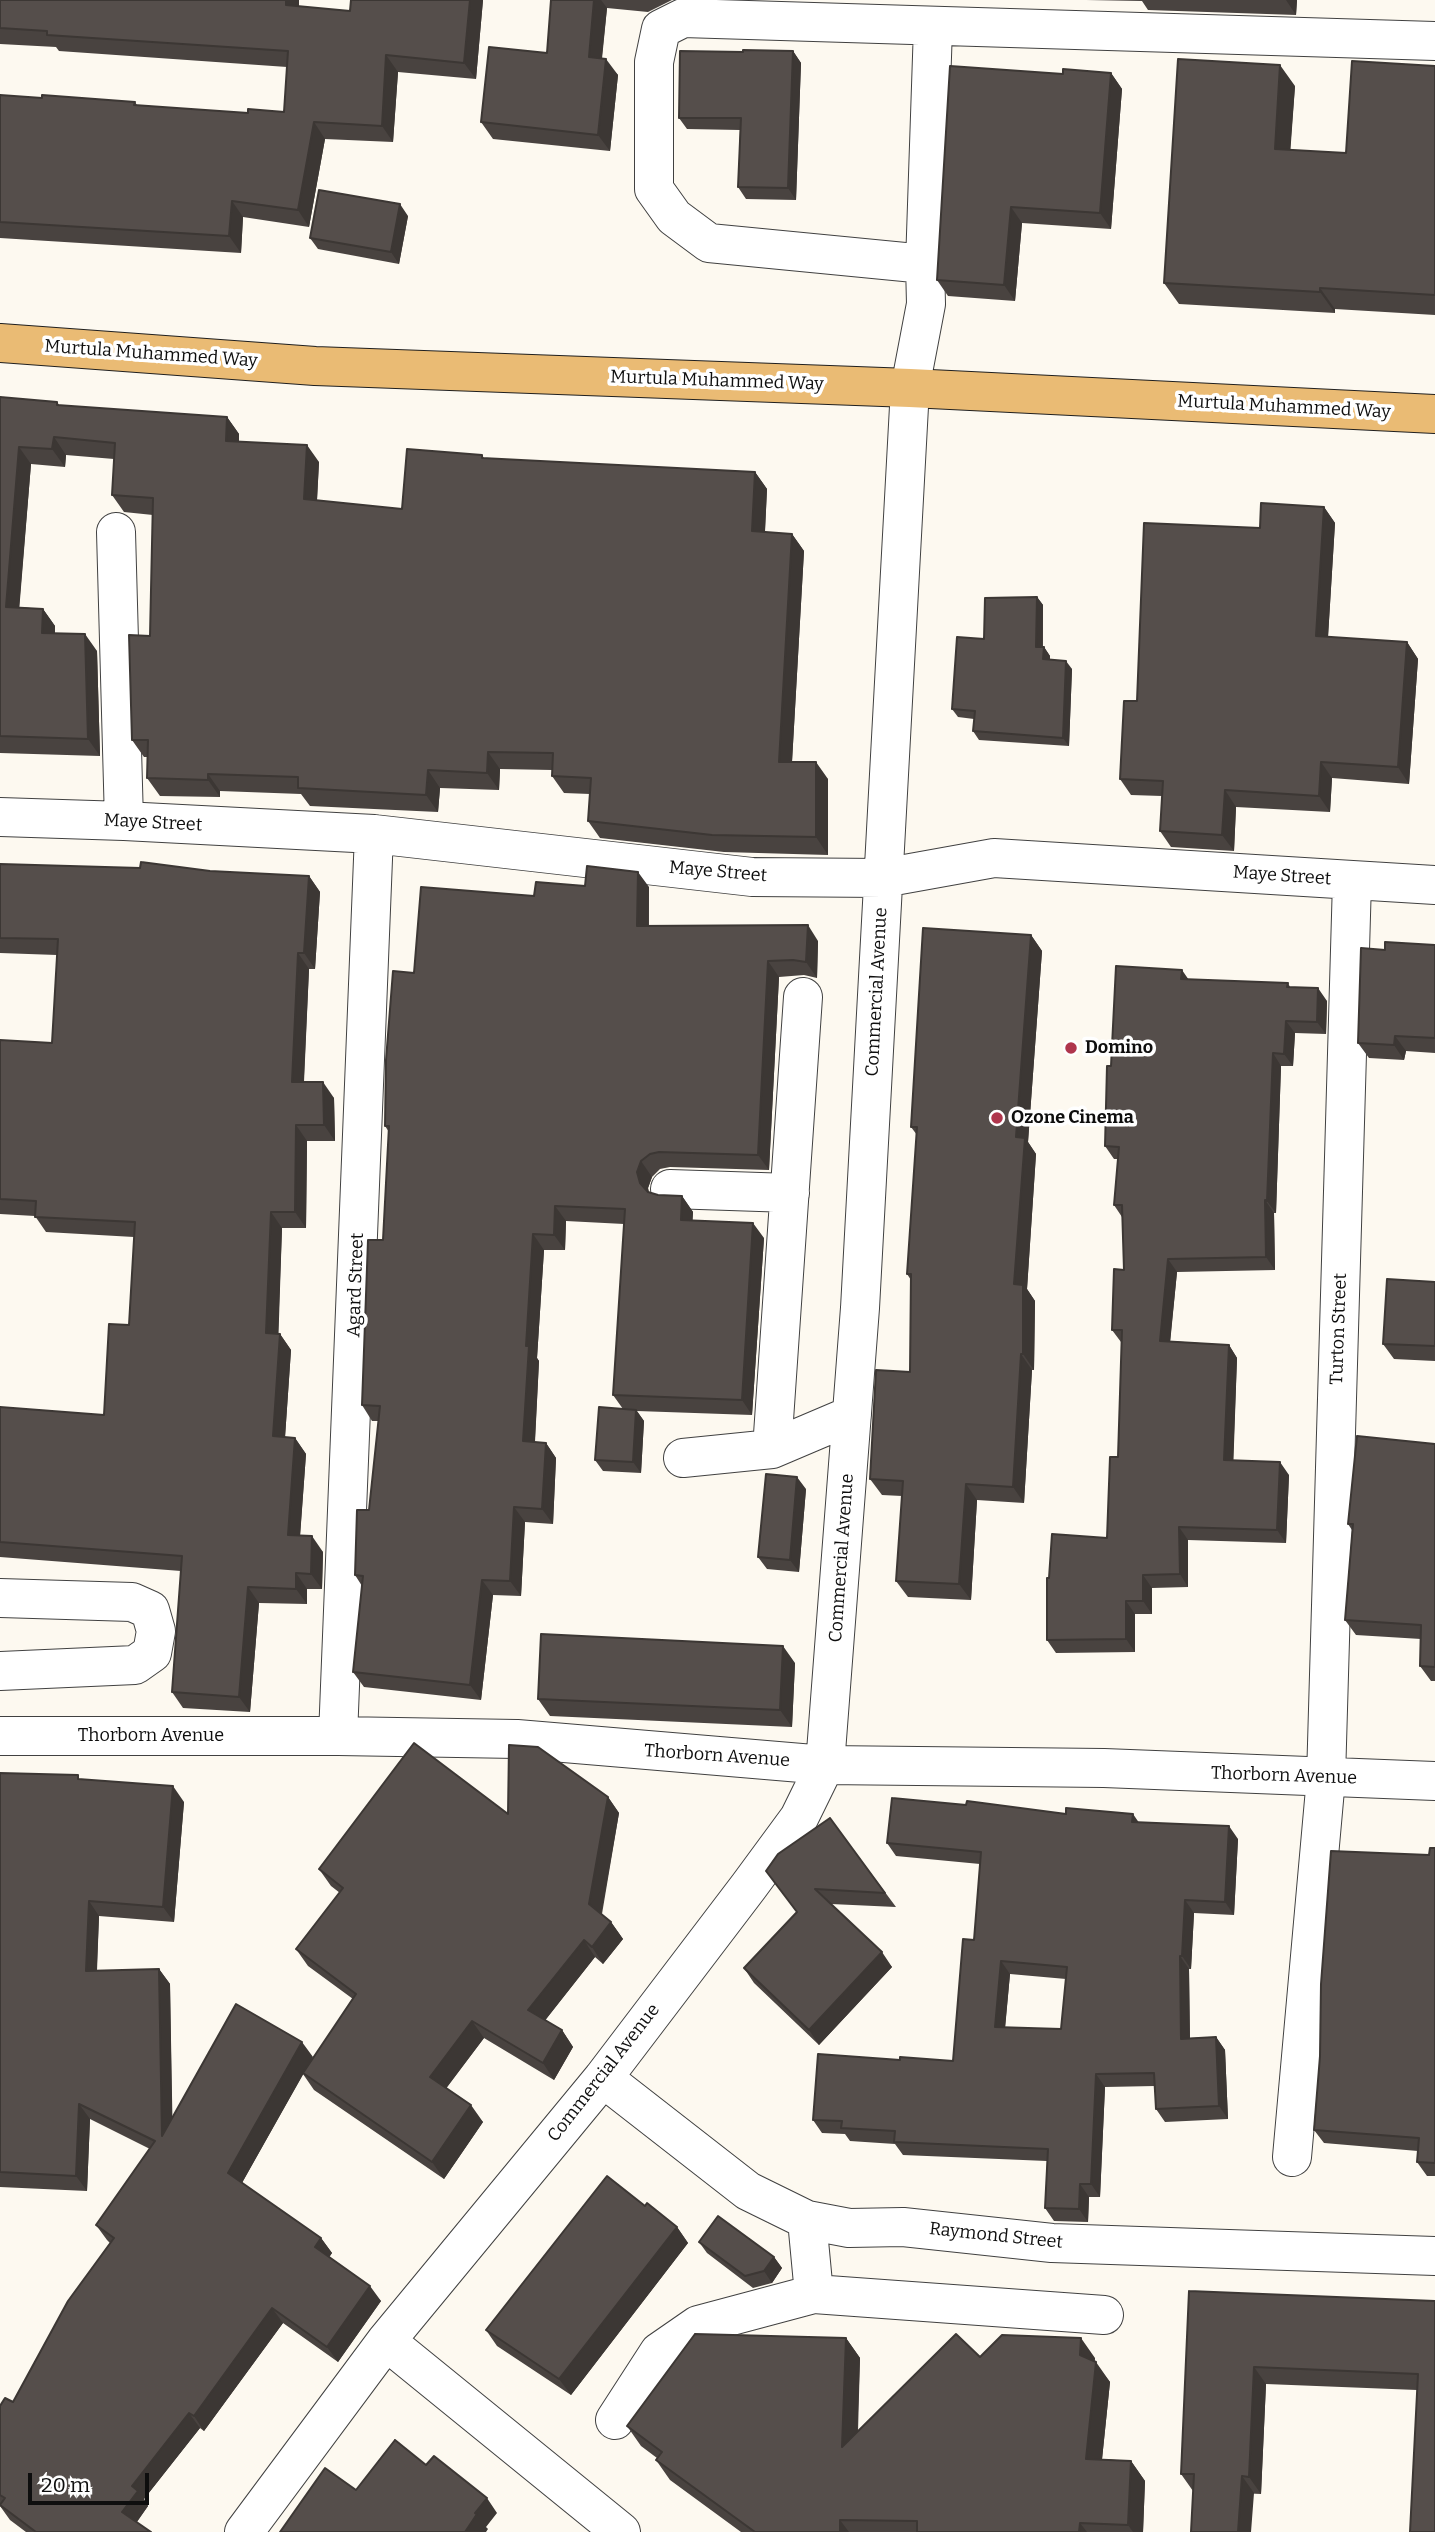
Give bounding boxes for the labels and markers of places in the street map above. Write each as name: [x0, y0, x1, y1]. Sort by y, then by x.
place label: Domino: [1085, 1037, 1153, 1059]
marker: Domino: [1063, 1040, 1079, 1056]
place label: Ozone Cinema: [1011, 1107, 1134, 1129]
marker: Ozone Cinema: [989, 1110, 1005, 1126]

